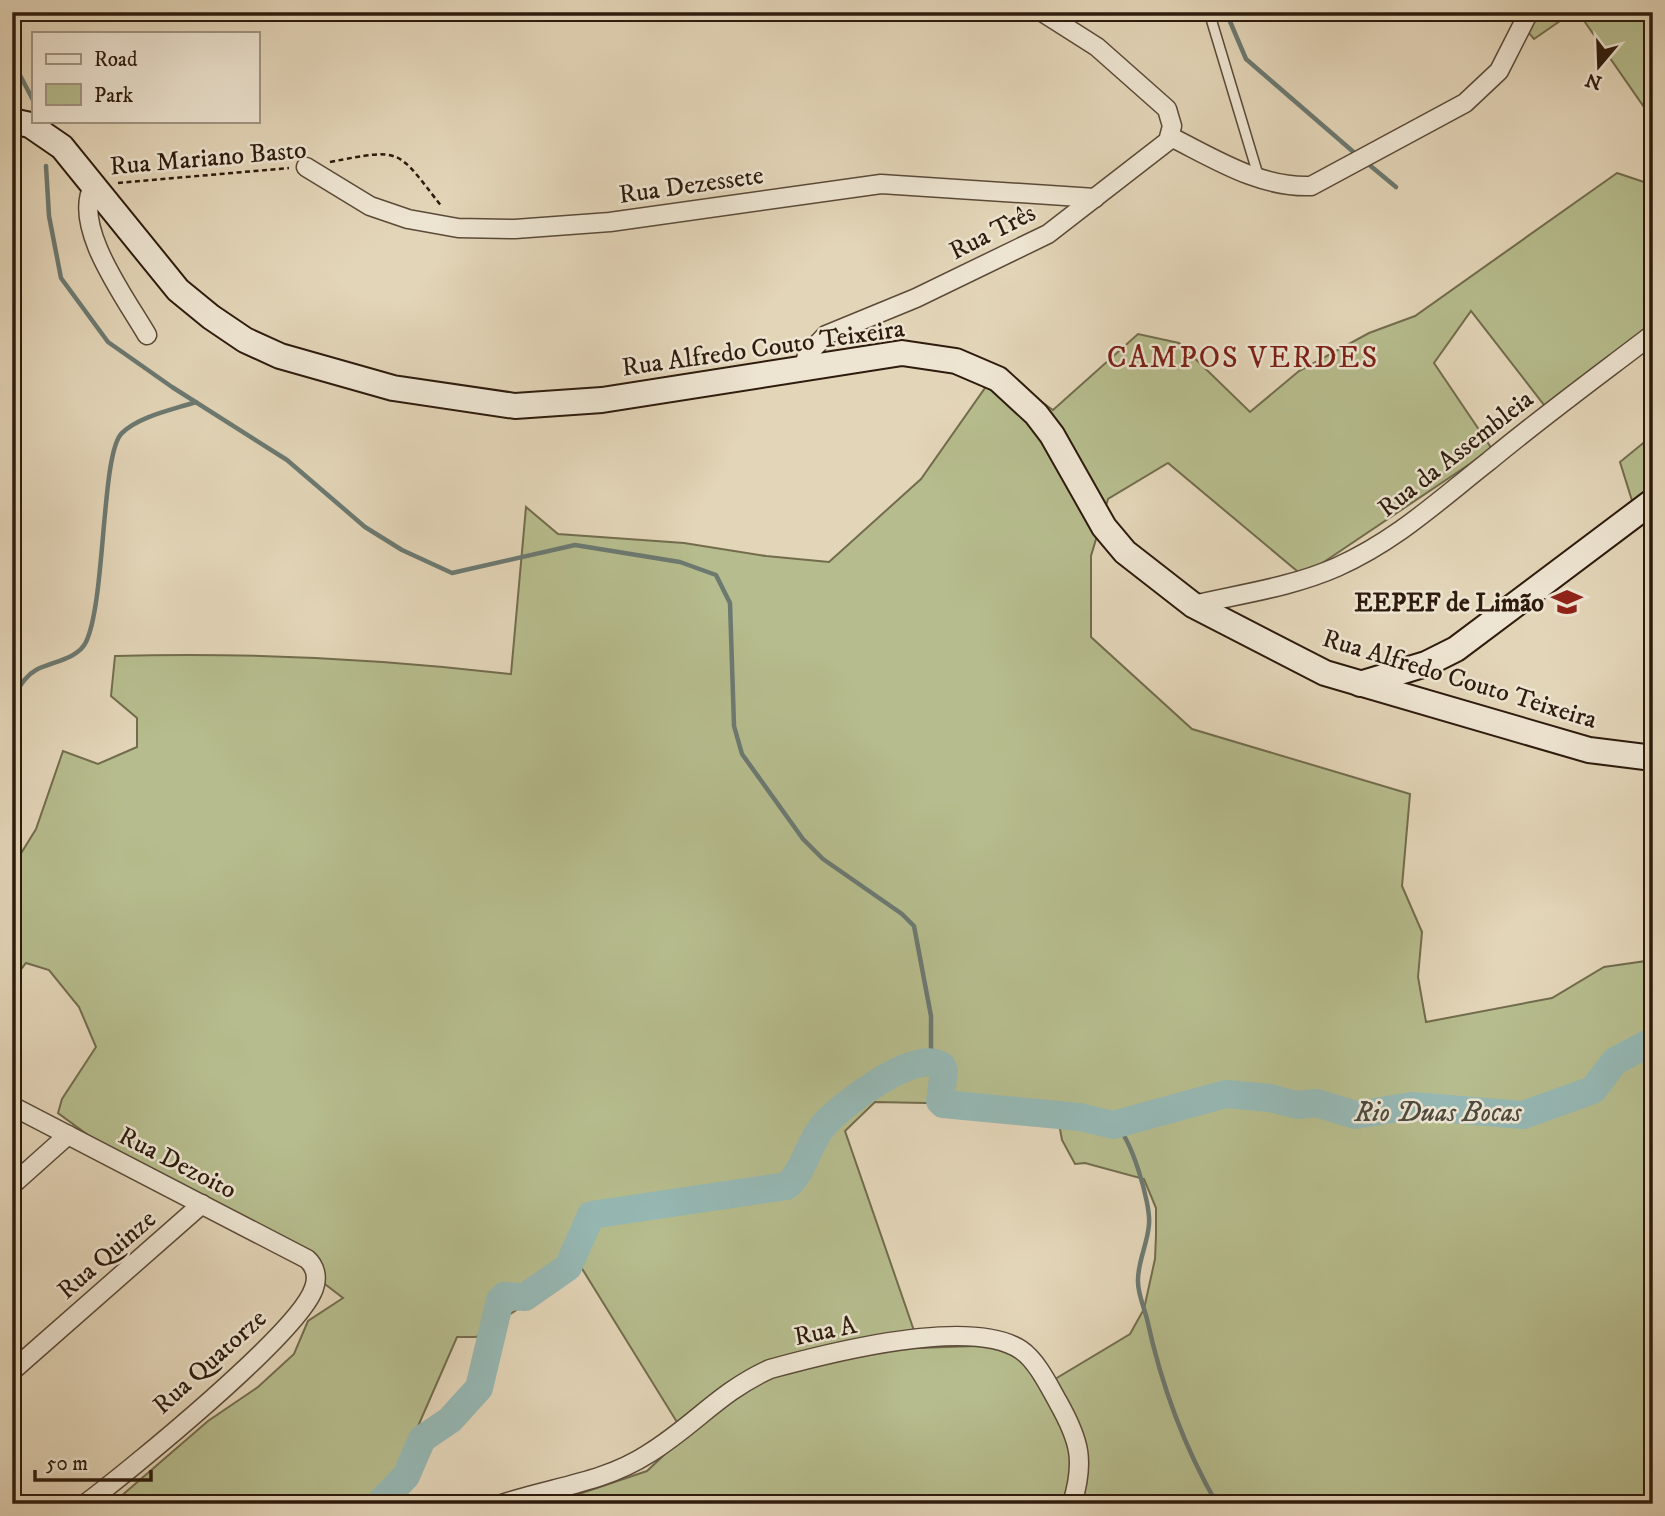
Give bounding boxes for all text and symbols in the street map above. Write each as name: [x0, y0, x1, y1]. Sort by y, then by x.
legend: [32, 32, 259, 122]
north arrow: [1564, 32, 1634, 102]
text: Road: [94, 47, 138, 73]
text: N: [1582, 67, 1605, 94]
text: Park: [94, 83, 134, 109]
street label: Rua Mariano Basto: [108, 133, 308, 184]
street label: Rua Dezessete: [617, 159, 766, 212]
street label: Rua Três: [944, 197, 1041, 268]
street label: Rua Alfredo Couto Teixeira: [620, 312, 907, 385]
district label: CAMPOS VERDES: [1107, 340, 1379, 377]
street label: Rua da Assembleia: [1371, 383, 1540, 525]
school or university icon: EEPEF de Limão: [1550, 585, 1584, 619]
place label: EEPEF de Limão: [1354, 587, 1544, 620]
street label: Rua Alfredo Couto Teixeira: [1318, 622, 1601, 737]
water label: Rio Duas Bocas: [1353, 1095, 1522, 1130]
street label: Rua Dezoito: [113, 1120, 242, 1207]
street label: Rua Quinze: [51, 1203, 163, 1307]
street label: Rua Quatorze: [146, 1302, 274, 1422]
street label: Rua A: [791, 1309, 860, 1354]
scale bar: [35, 1439, 150, 1483]
text: 50 m: [46, 1451, 88, 1477]

